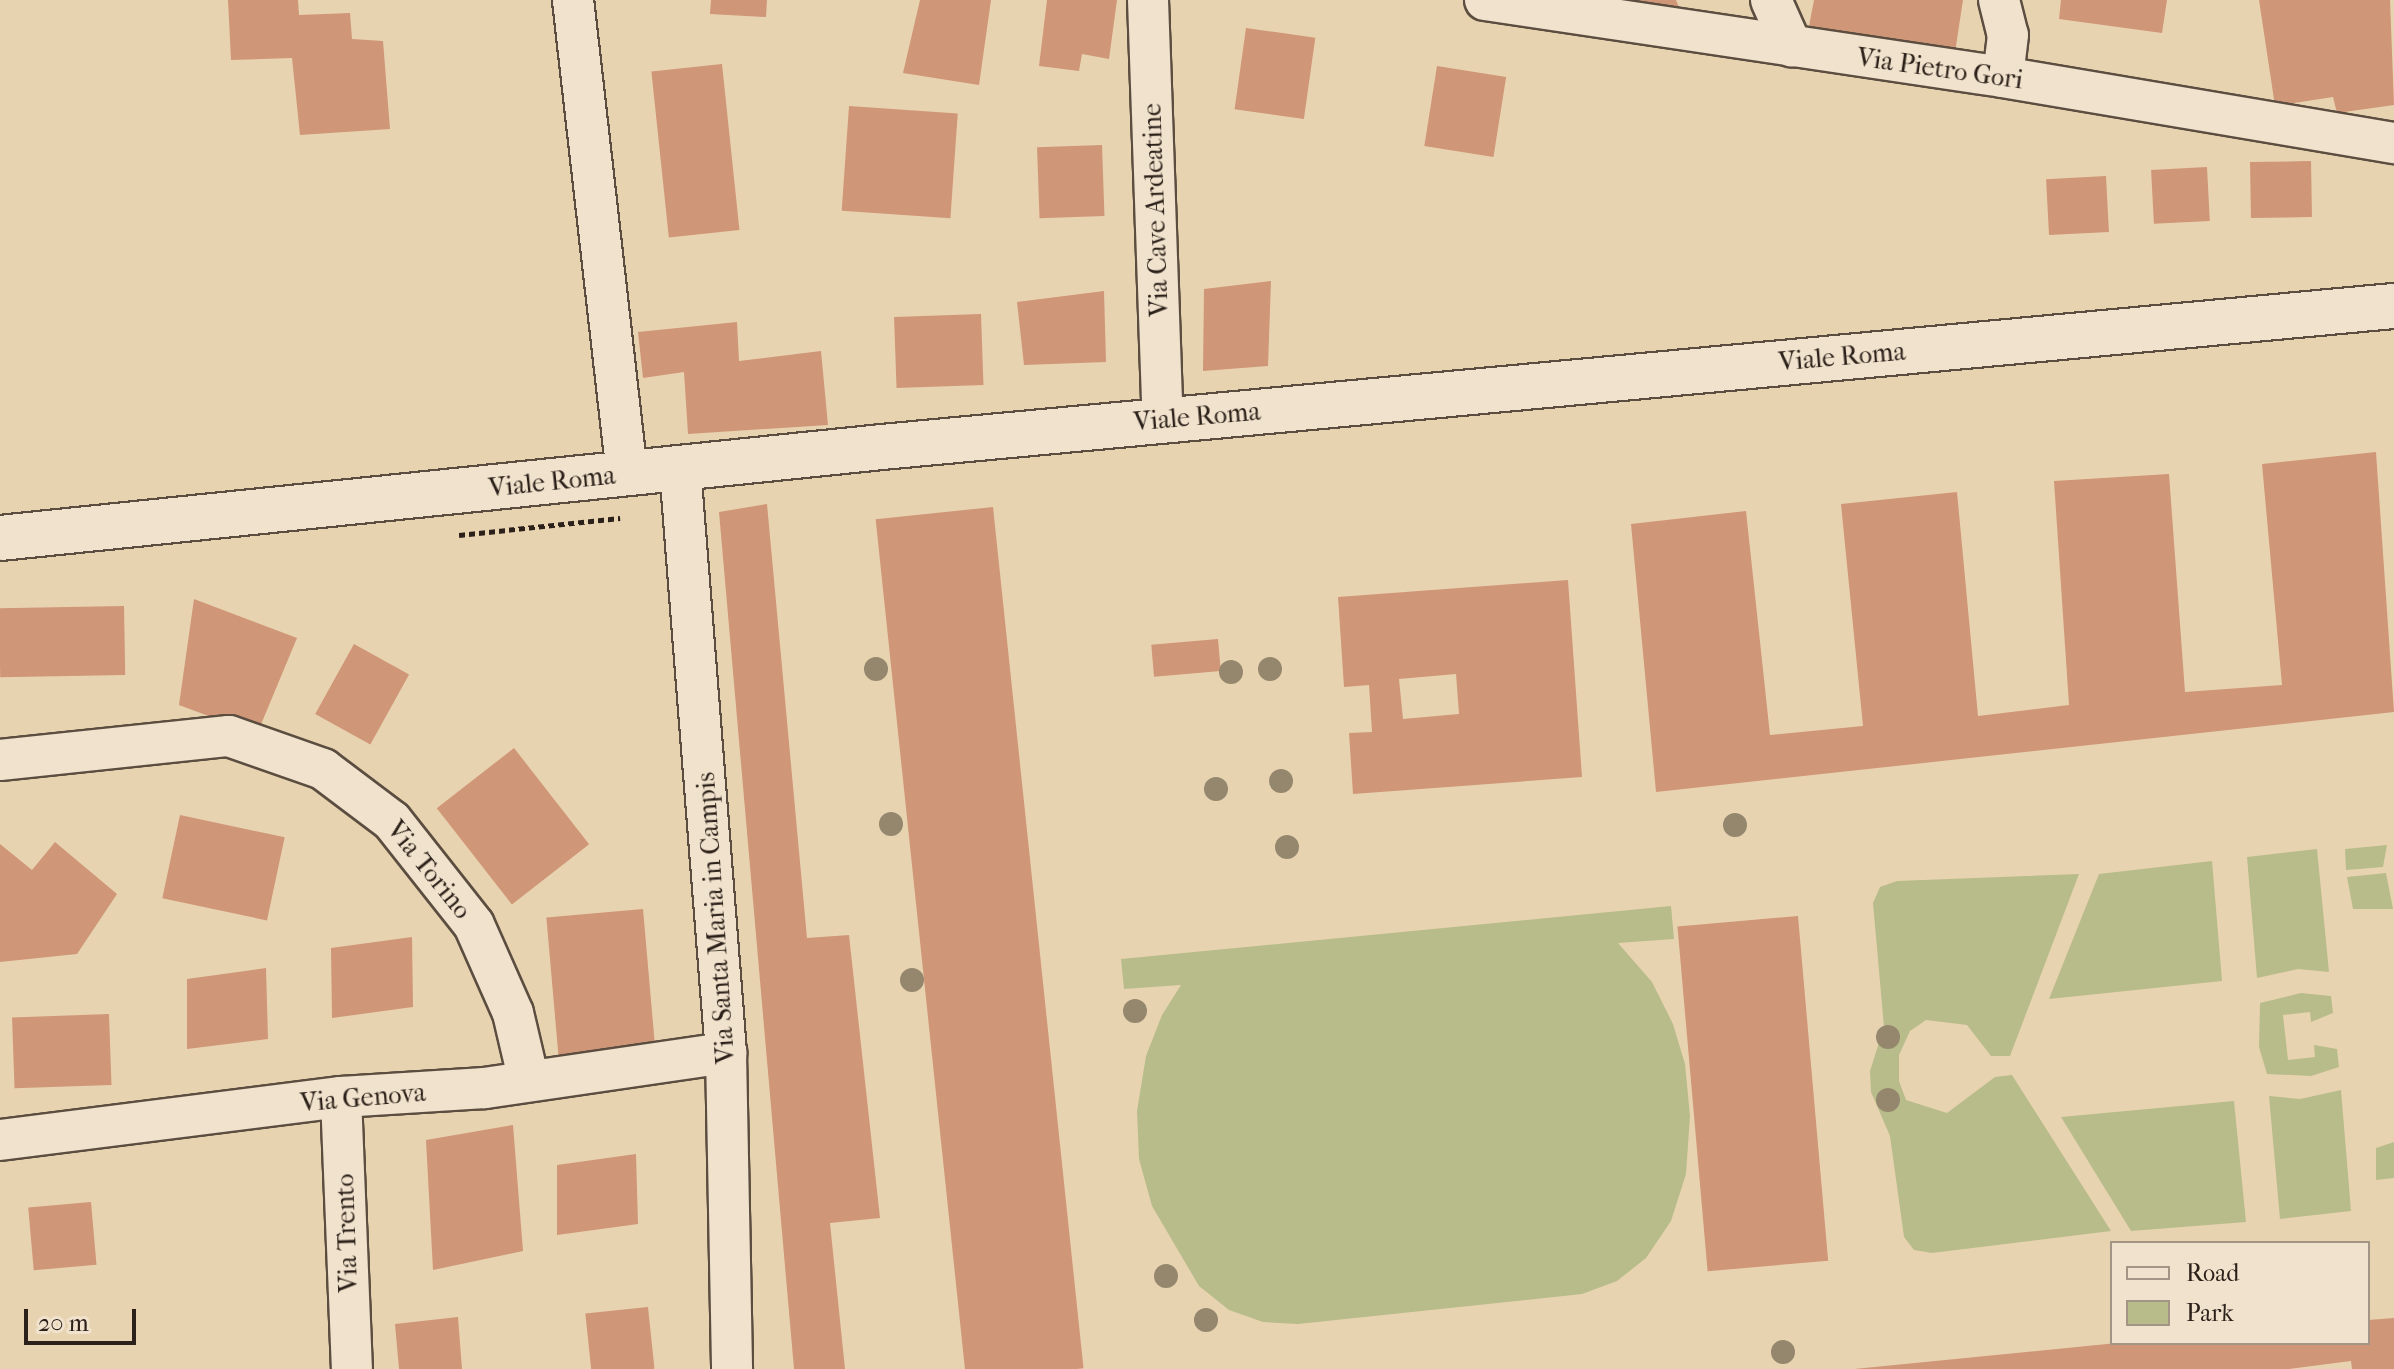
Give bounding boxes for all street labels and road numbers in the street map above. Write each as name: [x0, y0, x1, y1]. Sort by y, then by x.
street label: Via Pietro Gori: [1855, 42, 2025, 96]
street label: Via Cave Ardeatine: [1137, 103, 1175, 317]
street label: Viale Roma: [1777, 336, 1907, 378]
street label: Viale Roma: [1132, 396, 1262, 438]
street label: Viale Roma: [487, 460, 617, 504]
street label: Via Santa Maria in Campis: [690, 771, 742, 1065]
street label: Via Torino: [380, 815, 478, 925]
street label: Via Genova: [299, 1077, 427, 1119]
street label: Via Trento: [329, 1173, 365, 1293]

